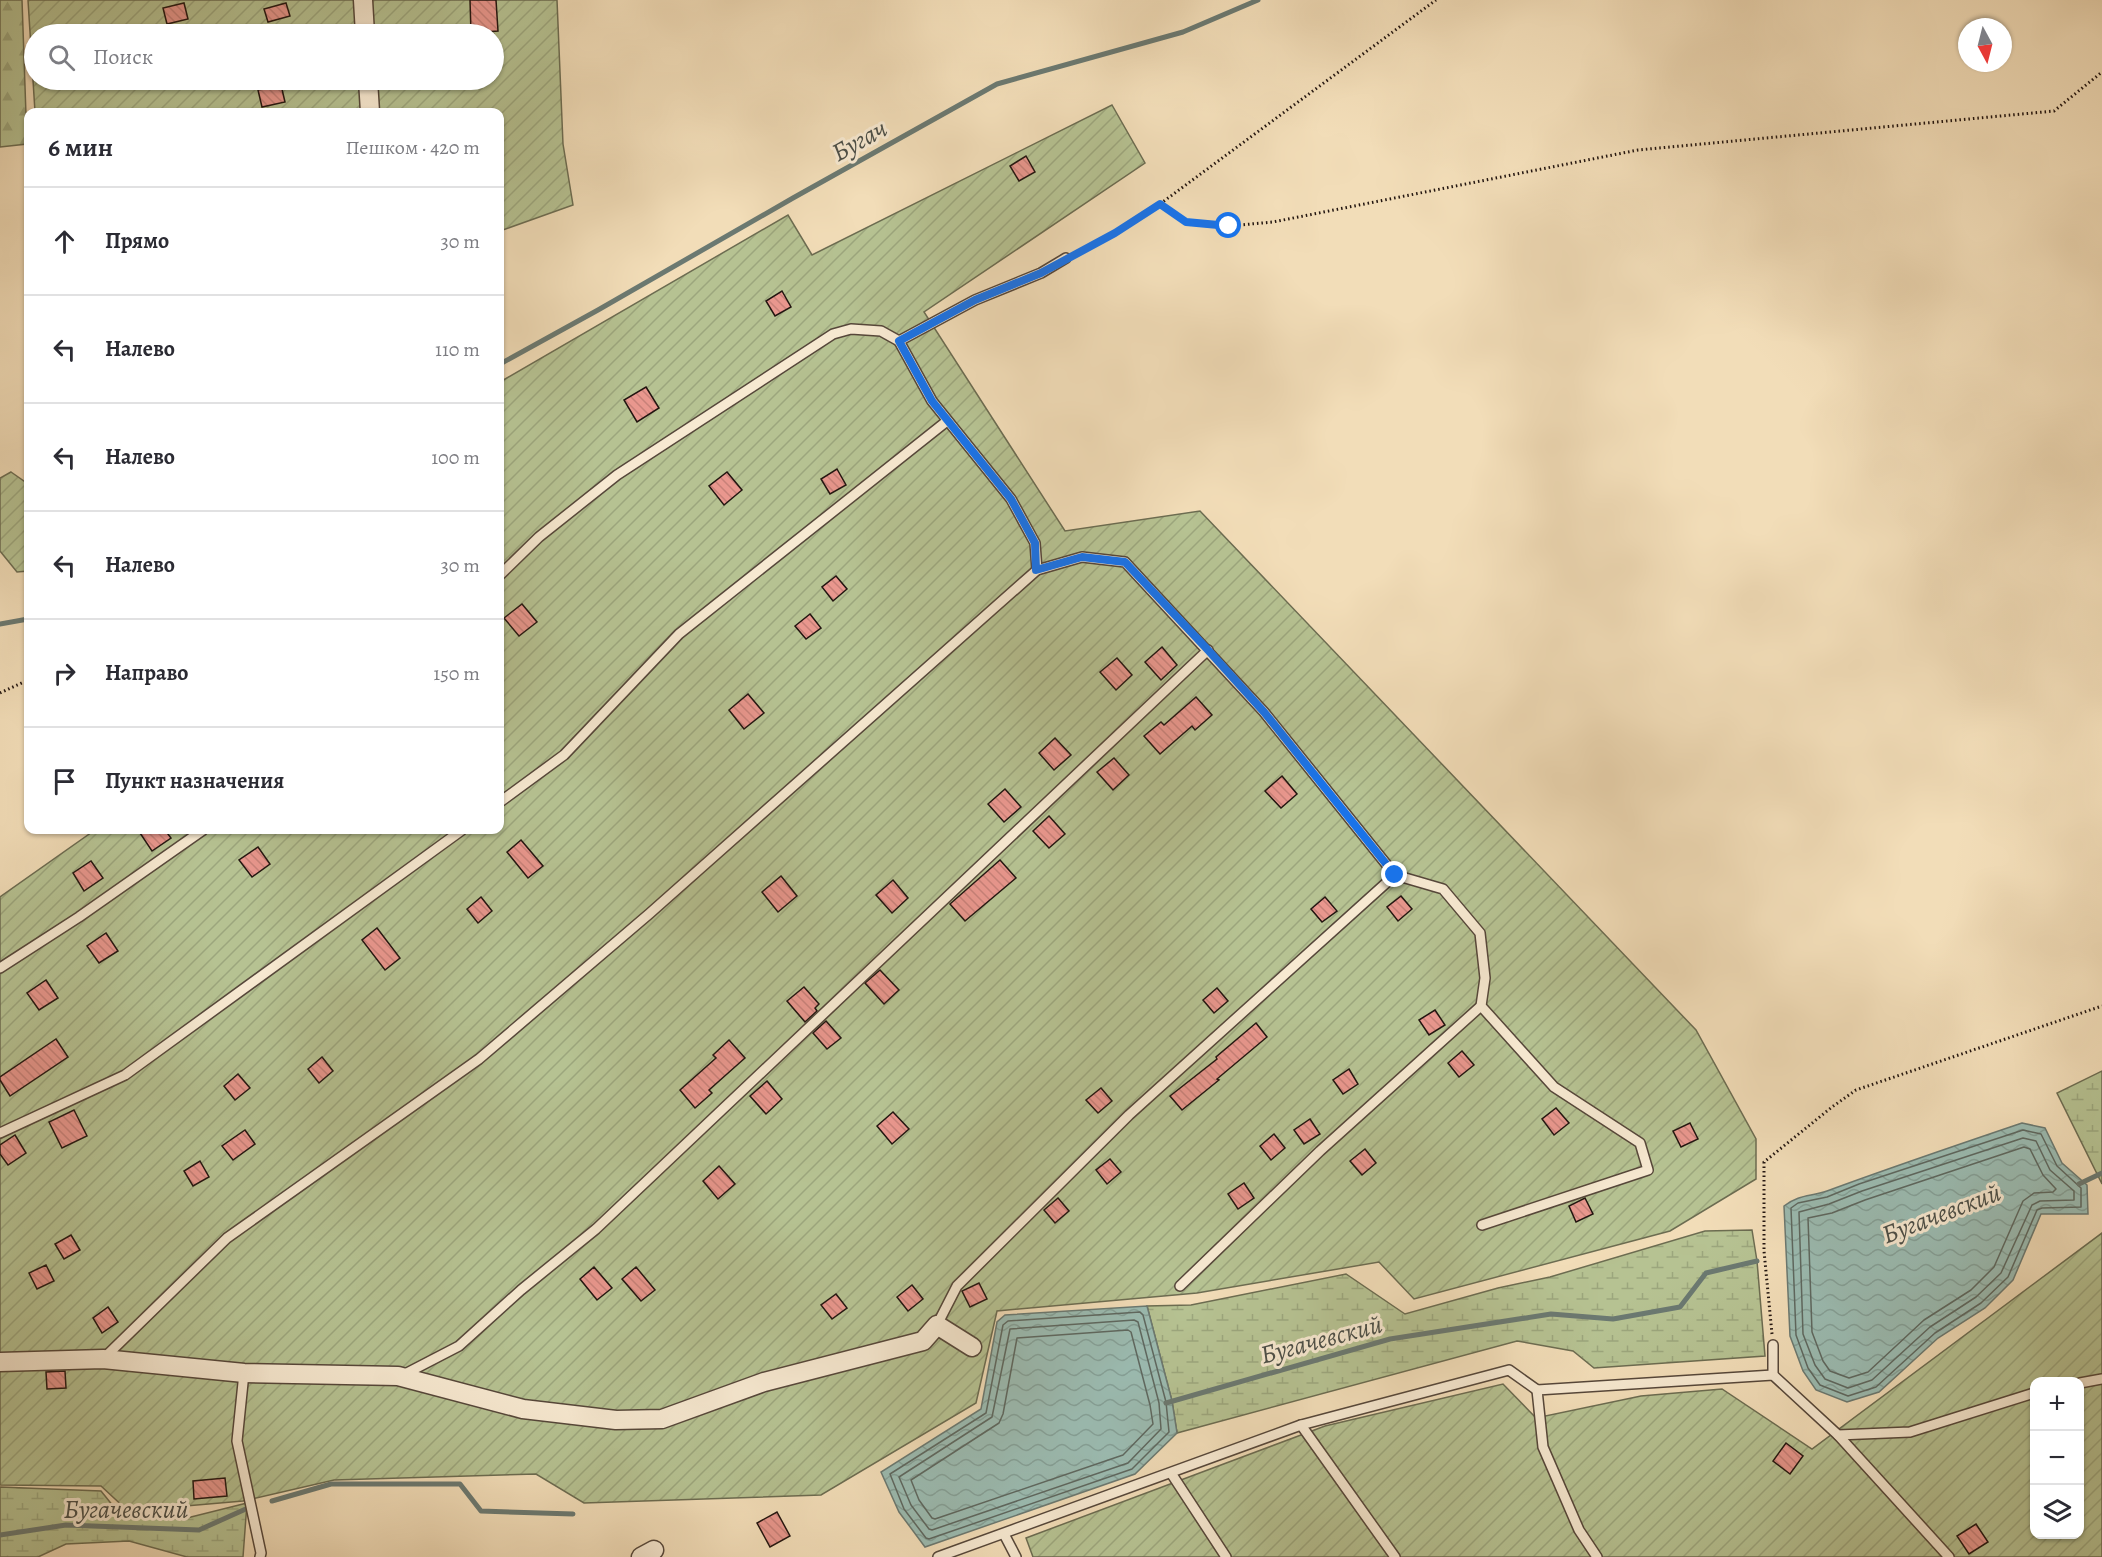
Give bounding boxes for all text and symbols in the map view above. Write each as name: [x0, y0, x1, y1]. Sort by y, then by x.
north arrow: [1958, 18, 2012, 72]
search box: [24, 24, 504, 90]
icon: search: [45, 41, 78, 74]
text: Поиск: [93, 42, 153, 72]
water label: Бугач: [825, 111, 893, 170]
text: 6 мин: [48, 130, 113, 165]
text: Пешком · 420 m: [346, 134, 480, 161]
route start: [1215, 212, 1241, 238]
icon: ahead: [48, 225, 81, 258]
text: Прямо: [105, 226, 169, 256]
text: 30 m: [440, 228, 480, 255]
icon: left: [48, 333, 81, 366]
text: Налево: [105, 334, 175, 364]
text: 110 m: [435, 336, 480, 363]
icon: left: [48, 441, 81, 474]
text: Налево: [105, 442, 175, 472]
text: 100 m: [431, 444, 480, 471]
icon: left: [48, 549, 81, 582]
text: Налево: [105, 550, 175, 580]
text: 30 m: [440, 552, 480, 579]
icon: right: [48, 657, 81, 690]
text: Направо: [105, 658, 188, 688]
text: 150 m: [433, 660, 480, 687]
icon: arrive: [48, 765, 81, 798]
text: Пункт назначения: [105, 766, 284, 796]
route end: [1381, 861, 1407, 887]
water label: Бугачевский: [1877, 1175, 2006, 1252]
water label: Бугачевский: [1256, 1306, 1386, 1373]
map controls: [2030, 1377, 2084, 1539]
button: +: [2030, 1377, 2084, 1431]
button: −: [2030, 1431, 2084, 1485]
button: layers: [2030, 1485, 2084, 1539]
water label: Бугачевский: [64, 1492, 189, 1527]

